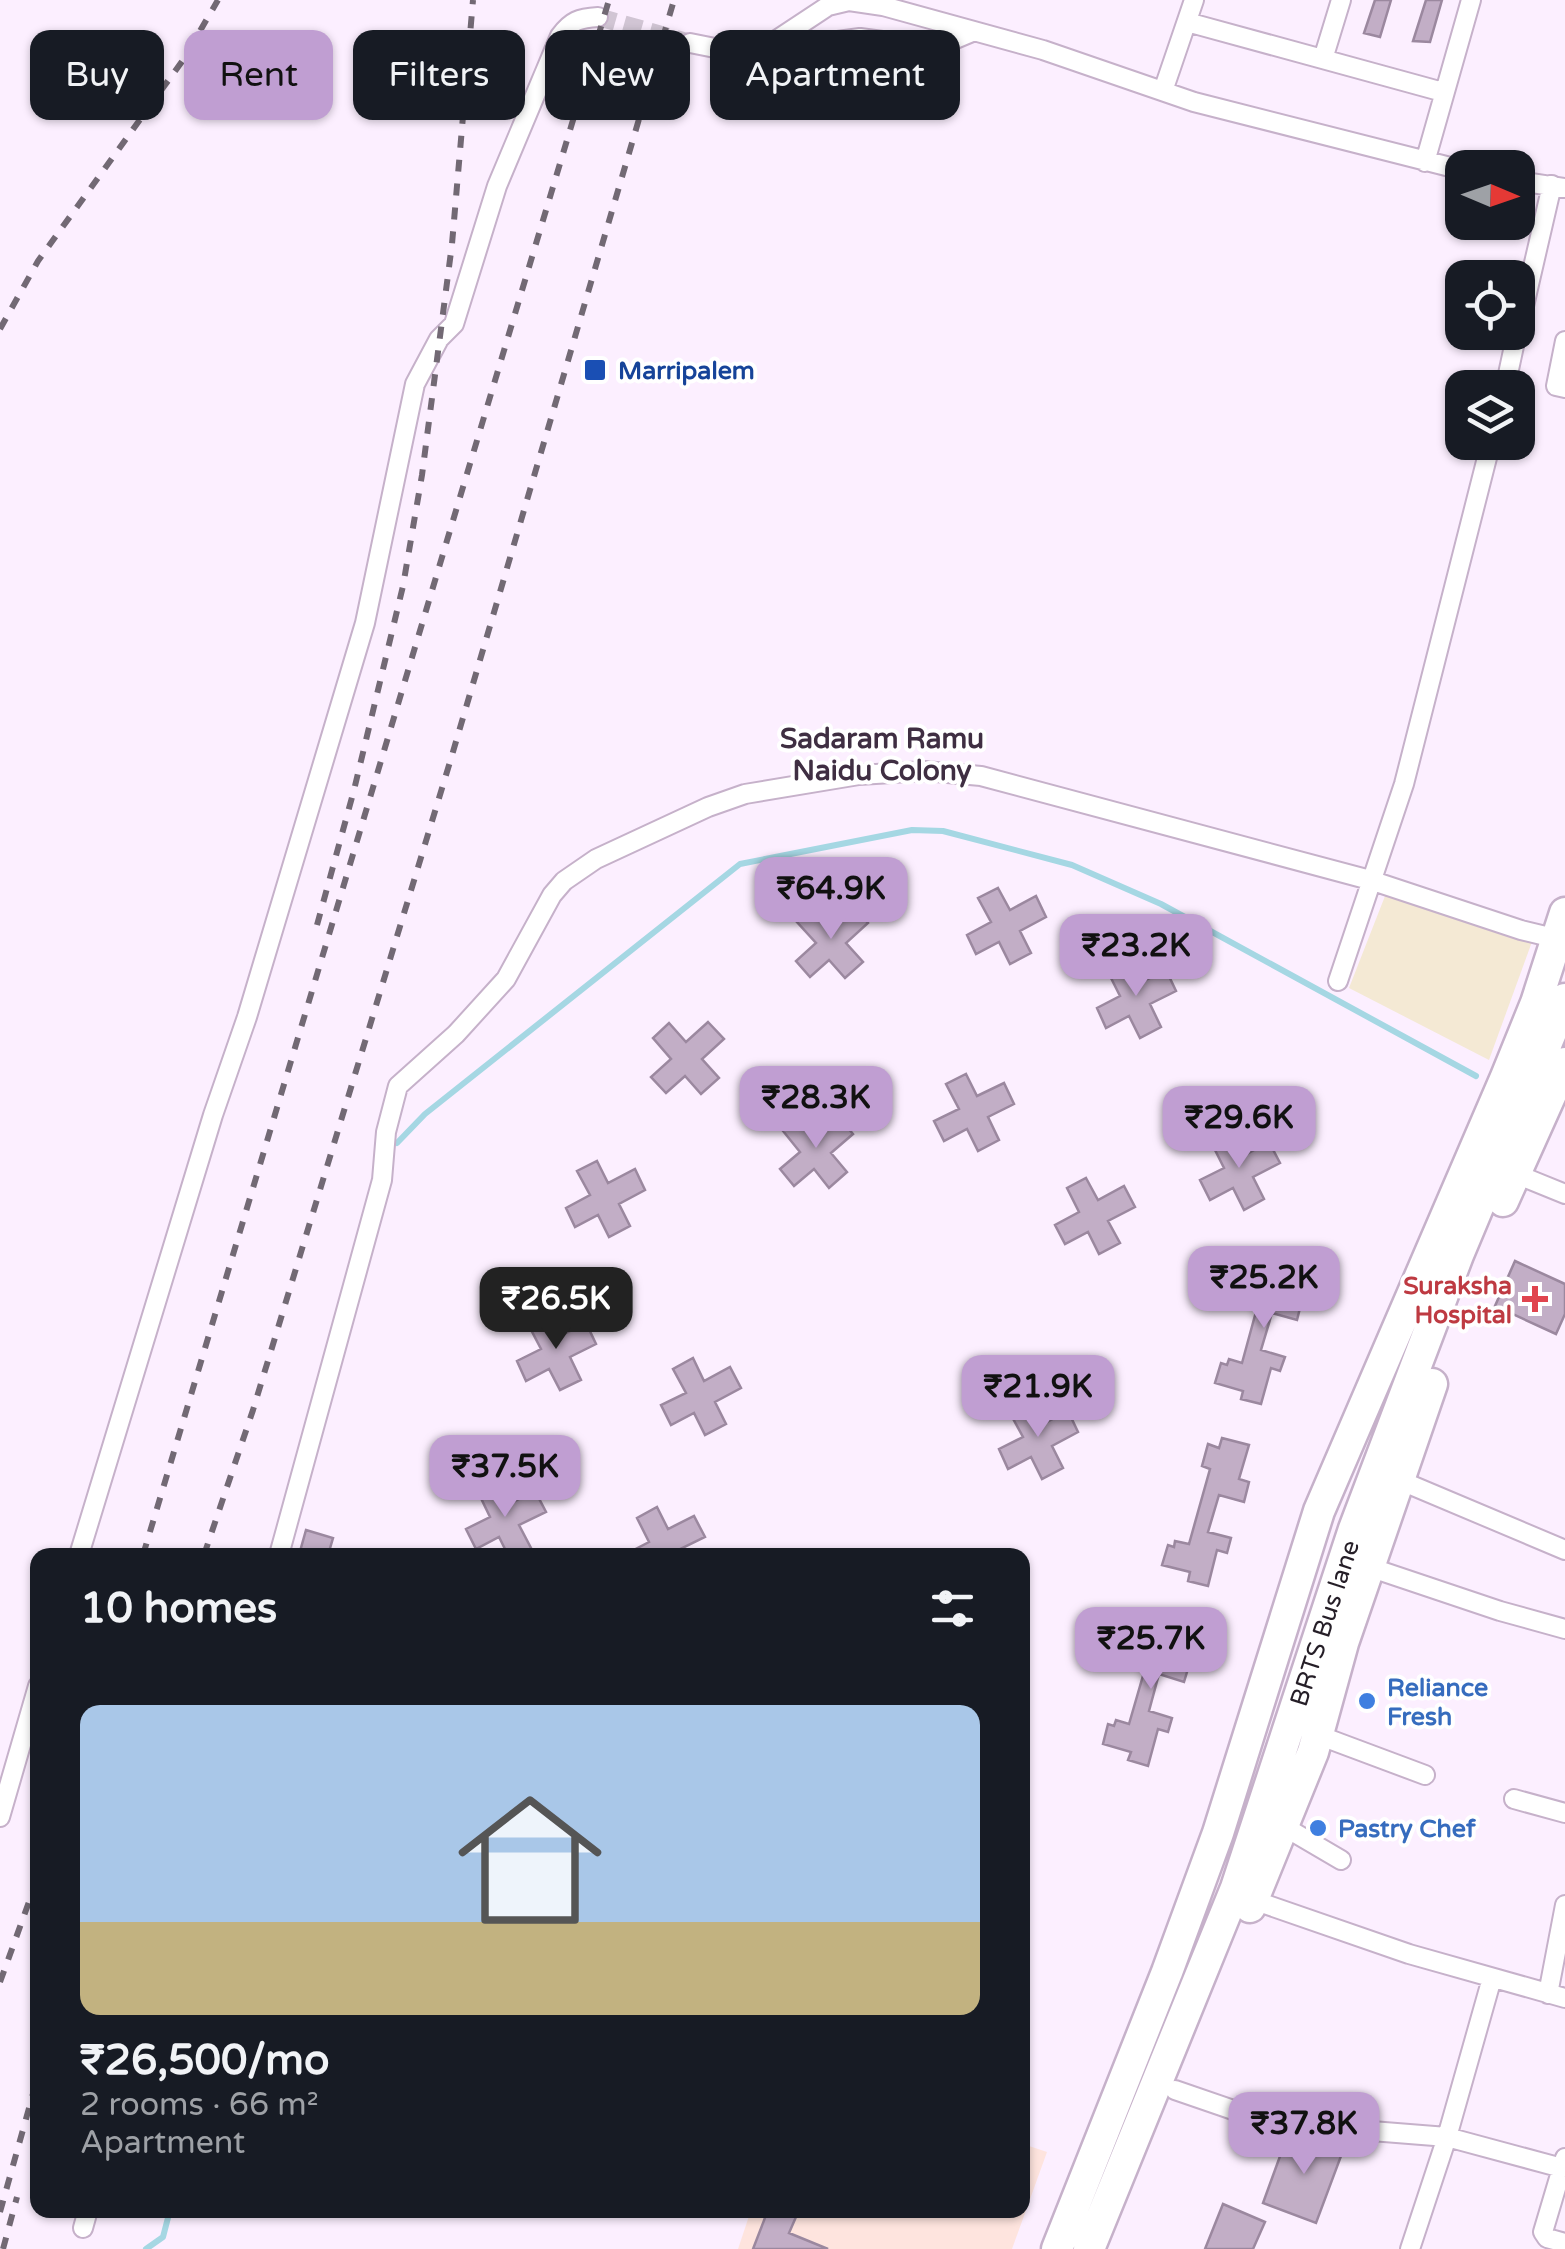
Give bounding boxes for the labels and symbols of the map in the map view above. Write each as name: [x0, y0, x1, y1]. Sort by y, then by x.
north arrow: [1445, 150, 1535, 240]
place label: Marripalem: [618, 356, 755, 386]
marker: Marripalem: [582, 357, 608, 383]
district label: Sadaram Ramu Naidu Colony: [780, 722, 984, 788]
pin: ₹64.9K: [750, 857, 912, 942]
pin: ₹23.2K: [1055, 914, 1217, 999]
pin: ₹28.3K: [735, 1066, 897, 1151]
pin: ₹29.6K: [1158, 1086, 1320, 1171]
pin: ₹25.2K: [1183, 1246, 1345, 1331]
pin: ₹26.5K: [475, 1267, 637, 1352]
place label: Suraksha Hospital: [1403, 1271, 1512, 1330]
marker: Suraksha Hospital: [1522, 1286, 1548, 1312]
pin: ₹21.9K: [957, 1355, 1119, 1440]
pin: ₹37.5K: [424, 1435, 586, 1520]
street label: BRTS Bus lane: [1284, 1537, 1366, 1710]
pin: ₹25.7K: [1070, 1607, 1232, 1692]
place label: Reliance Fresh: [1387, 1673, 1488, 1732]
marker: Reliance Fresh: [1356, 1690, 1378, 1712]
place label: Pastry Chef: [1338, 1814, 1476, 1844]
marker: Pastry Chef: [1307, 1817, 1329, 1839]
pin: ₹37.8K: [1223, 2092, 1385, 2177]

